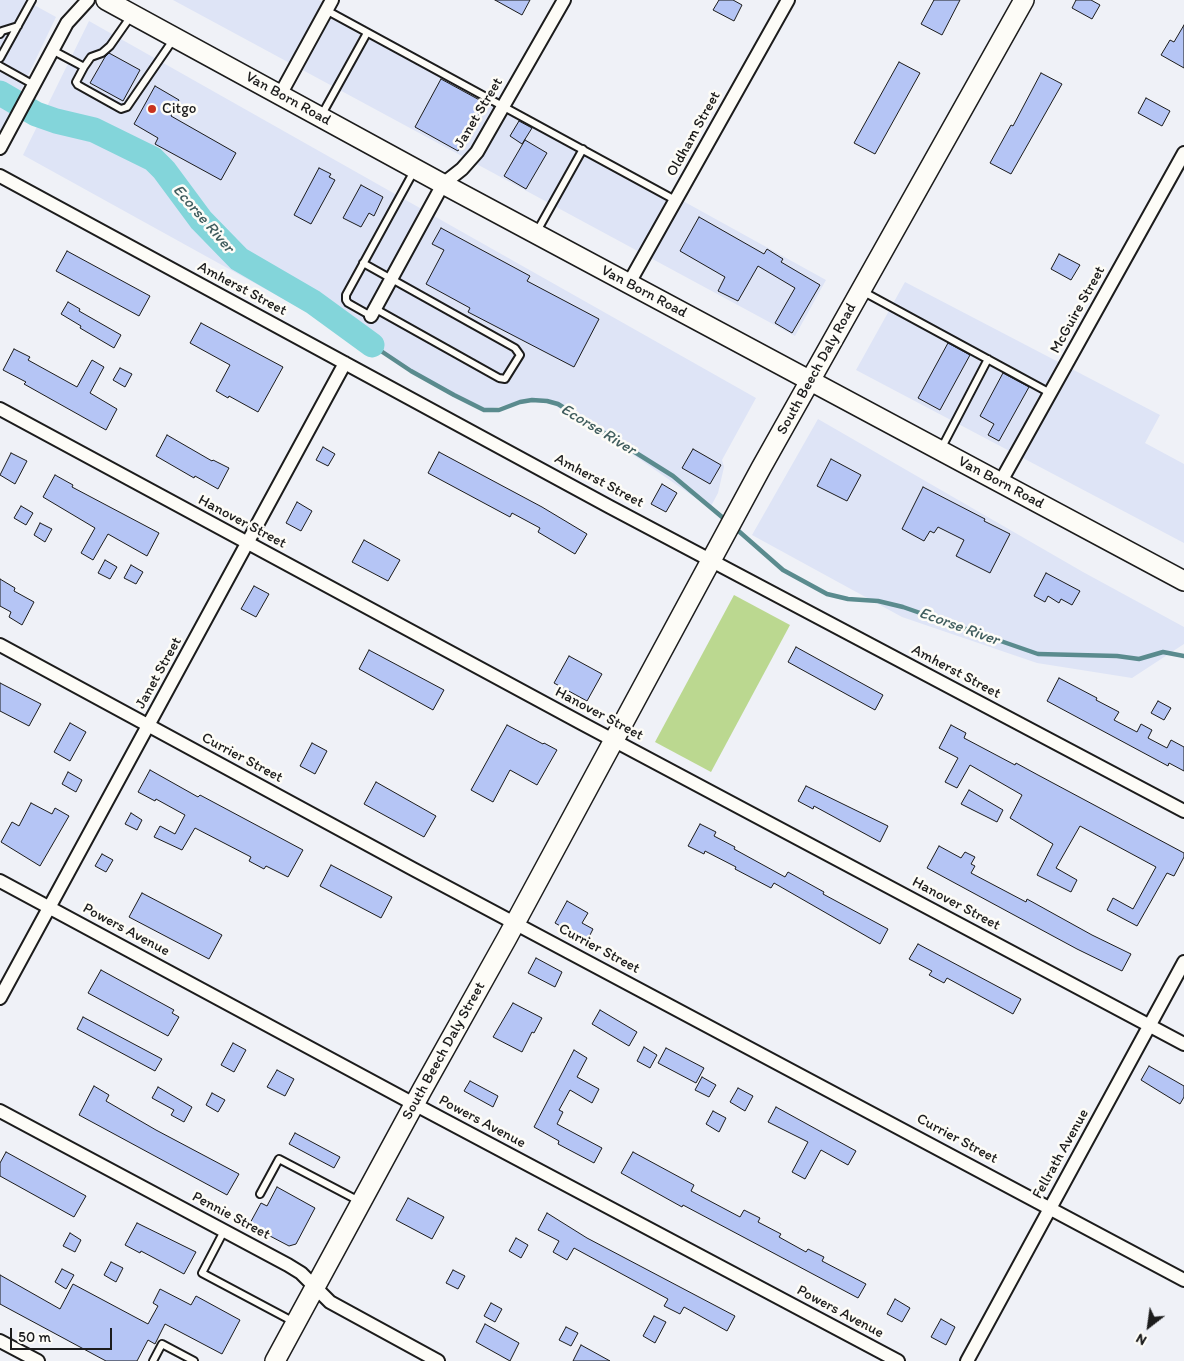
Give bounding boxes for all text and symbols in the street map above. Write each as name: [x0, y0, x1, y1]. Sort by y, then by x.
street label: Van Born Road: [242, 68, 334, 130]
street label: Janet Street: [451, 74, 507, 152]
street label: Oldham Street: [663, 88, 725, 180]
place label: Citgo: [162, 100, 196, 118]
marker: Citgo: [146, 103, 158, 115]
water label: Ecorse River: [168, 181, 238, 257]
street label: Amherst Street: [194, 258, 290, 320]
street label: Van Born Road: [598, 262, 690, 322]
street label: McGuire Street: [1047, 263, 1109, 357]
street label: South Beech Daly Road: [773, 300, 861, 438]
water label: Ecorse River: [557, 400, 639, 460]
street label: Amherst Street: [551, 450, 647, 512]
street label: Van Born Road: [955, 453, 1047, 513]
street label: Hanover Street: [195, 491, 289, 553]
water label: Ecorse River: [916, 604, 1002, 650]
street label: Janet Street: [132, 634, 186, 712]
street label: Amherst Street: [908, 641, 1004, 703]
street label: Hanover Street: [552, 683, 646, 745]
street label: Currier Street: [198, 729, 286, 787]
street label: Hanover Street: [909, 873, 1003, 935]
street label: Powers Avenue: [79, 900, 173, 960]
street label: Currier Street: [555, 920, 643, 978]
street label: South Beech Daly Street: [399, 979, 489, 1123]
street label: Powers Avenue: [435, 1092, 529, 1152]
street label: Fellrath Avenue: [1029, 1106, 1093, 1202]
street label: Currier Street: [913, 1110, 1001, 1168]
street label: Pennie Street: [189, 1188, 273, 1244]
street label: Powers Avenue: [793, 1282, 887, 1342]
north arrow: [1124, 1301, 1174, 1351]
scale bar: [12, 1318, 115, 1350]
text: 50 m: [18, 1328, 51, 1346]
text: N: [1133, 1330, 1150, 1349]

